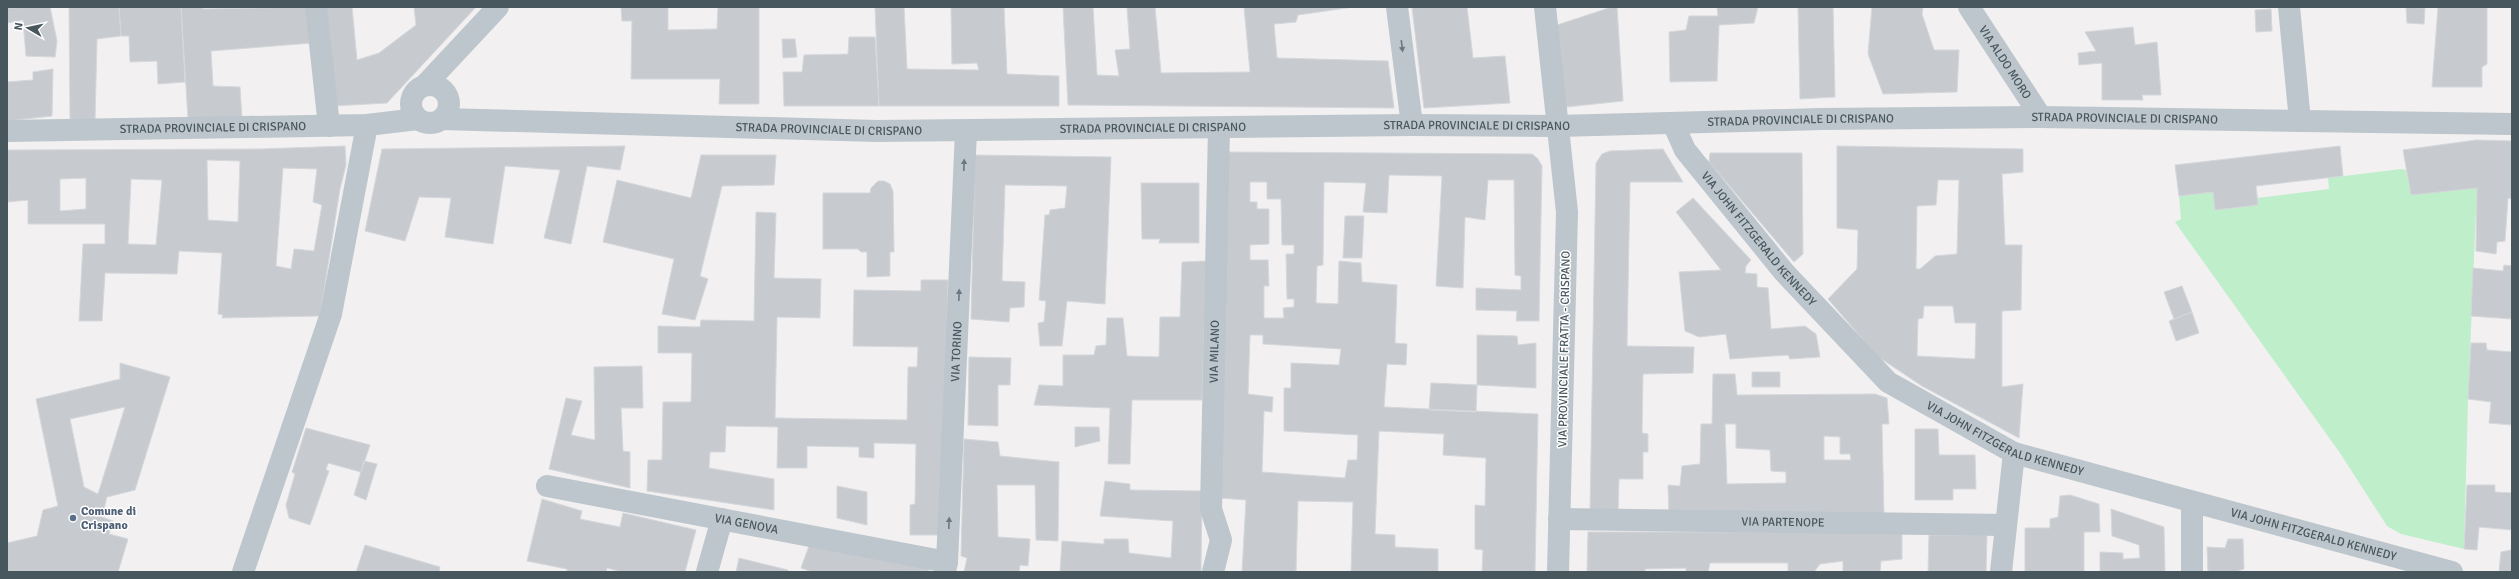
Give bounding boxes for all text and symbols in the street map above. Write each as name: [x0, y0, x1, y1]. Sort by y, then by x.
north arrow: [8, 8, 48, 48]
text: N: [12, 22, 26, 31]
street label: VIA ALDO MORO: [1975, 23, 2034, 102]
one-way arrow: [1399, 40, 1405, 52]
street label: STRADA PROVINCIALE DI CRISPANO: [2031, 110, 2218, 128]
street label: STRADA PROVINCIALE DI CRISPANO: [1707, 111, 1894, 130]
street label: STRADA PROVINCIALE DI CRISPANO: [1383, 118, 1570, 134]
street label: STRADA PROVINCIALE DI CRISPANO: [120, 119, 306, 137]
street label: STRADA PROVINCIALE DI CRISPANO: [735, 120, 922, 139]
street label: STRADA PROVINCIALE DI CRISPANO: [1060, 120, 1246, 137]
one-way arrow: [961, 158, 967, 171]
street label: VIA JOHN FITZGERALD KENNEDY: [1698, 169, 1819, 309]
street label: VIA PROVINCIALE FRATTA - CRISPANO: [1555, 250, 1574, 447]
one-way arrow: [955, 289, 962, 301]
street label: VIA MILANO: [1207, 320, 1223, 383]
street label: VIA TORINO: [948, 321, 966, 382]
street label: VIA JOHN FITZGERALD KENNEDY: [1924, 398, 2085, 480]
place label: Comune di Crispano: [81, 504, 136, 533]
street label: VIA JOHN FITZGERALD KENNEDY: [2229, 505, 2398, 565]
street label: VIA GENOVA: [713, 511, 780, 538]
marker: Comune di Crispano: [68, 513, 78, 523]
street label: VIA PARTENOPE: [1741, 514, 1825, 531]
one-way arrow: [946, 516, 952, 529]

